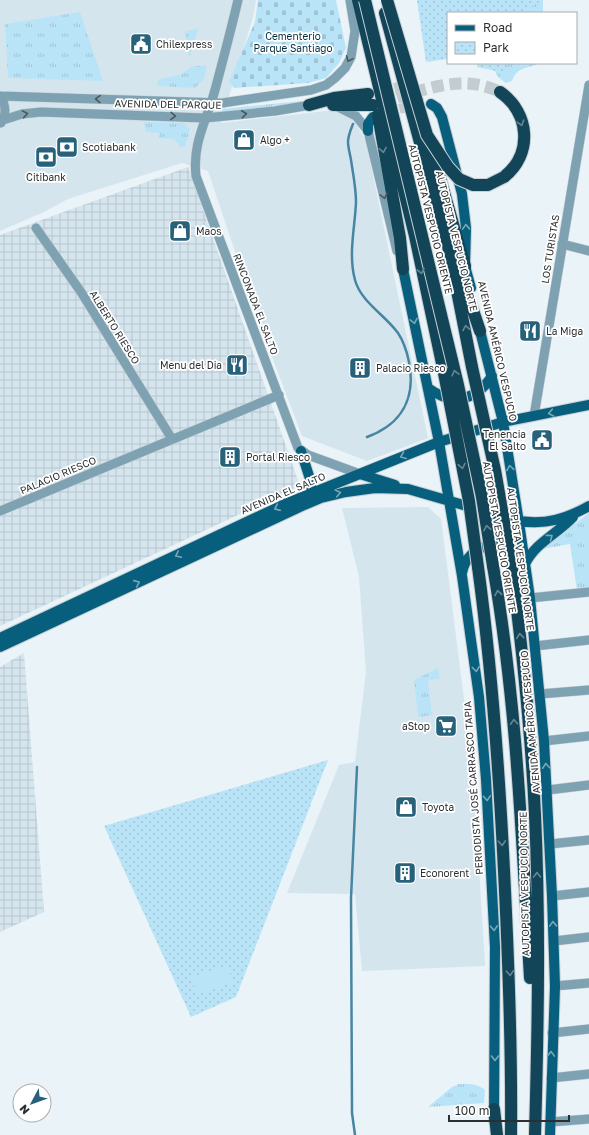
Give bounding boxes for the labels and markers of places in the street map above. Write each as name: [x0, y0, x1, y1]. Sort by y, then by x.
public building icon: Chilexpress: [128, 31, 154, 57]
place label: Chilexpress: [156, 38, 212, 50]
shop icon: Algo +: [231, 127, 257, 153]
bank icon: Scotiabank: [54, 134, 80, 160]
place label: Algo +: [260, 134, 290, 146]
place label: Scotiabank: [82, 141, 136, 153]
bank icon: Citibank: [33, 144, 59, 170]
place label: Citibank: [26, 171, 66, 183]
shop icon: Maos: [167, 218, 193, 244]
place label: Maos: [196, 225, 222, 237]
restaurant icon: La Miga: [517, 318, 543, 344]
place label: La Miga: [546, 325, 583, 337]
restaurant icon: Menu del Dia: [224, 352, 250, 378]
building icon: Palacio Riesco: [347, 355, 373, 381]
place label: Menu del Dia: [160, 359, 222, 371]
place label: Palacio Riesco: [376, 362, 446, 374]
public building icon: Tenencia El Salto: [529, 427, 555, 453]
place label: Tenencia El Salto: [483, 428, 526, 452]
building icon: Portal Riesco: [217, 444, 243, 470]
place label: Portal Riesco: [246, 451, 310, 463]
supermarket icon: aStop: [433, 713, 459, 739]
place label: aStop: [402, 720, 430, 732]
shop icon: Toyota: [393, 794, 419, 820]
place label: Toyota: [422, 801, 454, 813]
building icon: Econorent: [392, 860, 418, 886]
place label: Econorent: [420, 867, 469, 879]

